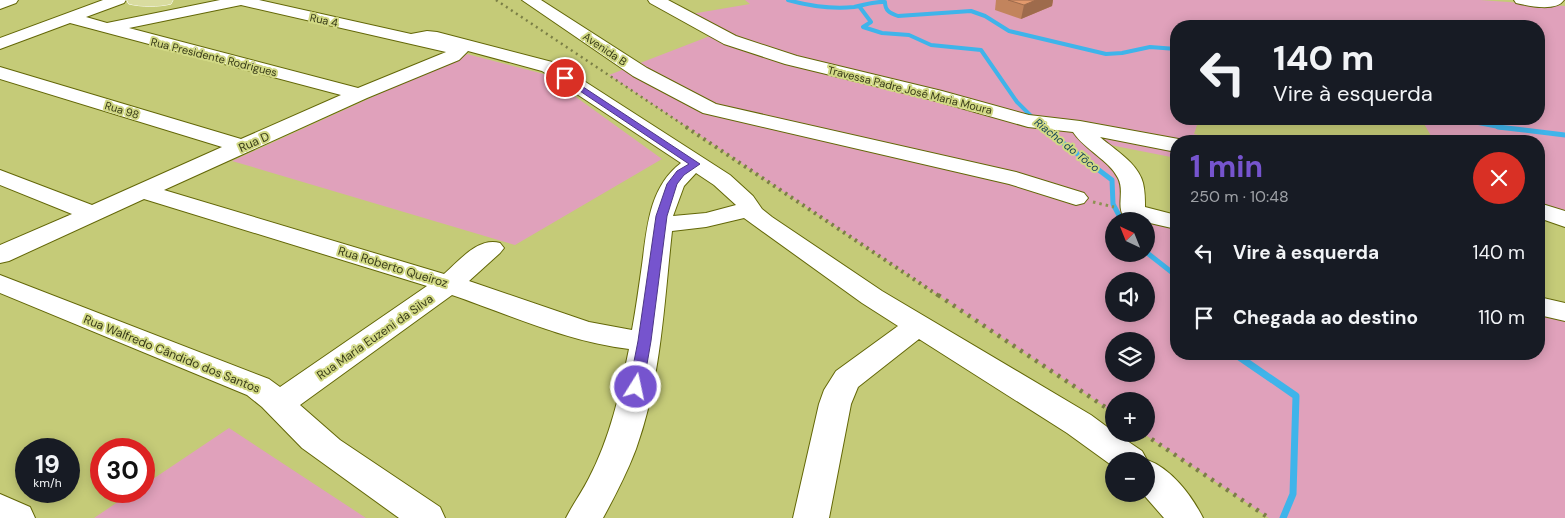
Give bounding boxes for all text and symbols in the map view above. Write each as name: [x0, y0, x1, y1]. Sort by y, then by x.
street label: Rua 4: [309, 10, 340, 30]
street label: Avenida B: [580, 29, 630, 69]
street label: Rua Presidente Rodrigues: [149, 35, 279, 79]
text: 140 m: [1273, 35, 1374, 81]
icon: left: [1190, 40, 1255, 105]
pin: [544, 57, 586, 99]
street label: Travessa Padre José Maria Moura: [826, 63, 994, 117]
icon: arrive: [551, 64, 579, 92]
text: Vire à esquerda: [1273, 79, 1433, 108]
street label: Rua 98: [103, 98, 141, 122]
water label: Riacho do Tôco: [1032, 115, 1103, 175]
street label: Rua D: [236, 128, 272, 156]
text: 1 min: [1190, 147, 1263, 186]
button: close: [1473, 152, 1525, 204]
text: 250 m · 10:48: [1190, 186, 1289, 207]
north arrow: [1105, 212, 1155, 262]
map controls: [1105, 212, 1155, 502]
icon: left: [1190, 239, 1218, 267]
text: Vire à esquerda: [1233, 240, 1379, 265]
text: 140 m: [1473, 240, 1525, 265]
street label: Rua Roberto Queiroz: [336, 243, 450, 291]
button: sound: [1105, 272, 1155, 322]
street label: Rua Maria Euzeni da Silva: [314, 291, 436, 383]
icon: arrive: [1190, 304, 1218, 332]
text: Chegada ao destino: [1233, 305, 1418, 330]
text: 110 m: [1478, 305, 1525, 330]
street label: Rua Walfredo Cândido dos Santos: [81, 311, 263, 397]
button: layers: [1105, 332, 1155, 382]
position arrow: [609, 360, 661, 412]
button: +: [1105, 392, 1155, 442]
speed limit sign: 30: [90, 438, 155, 503]
text: 19: [35, 448, 60, 481]
button: −: [1105, 452, 1155, 502]
text: km/h: [33, 475, 62, 491]

